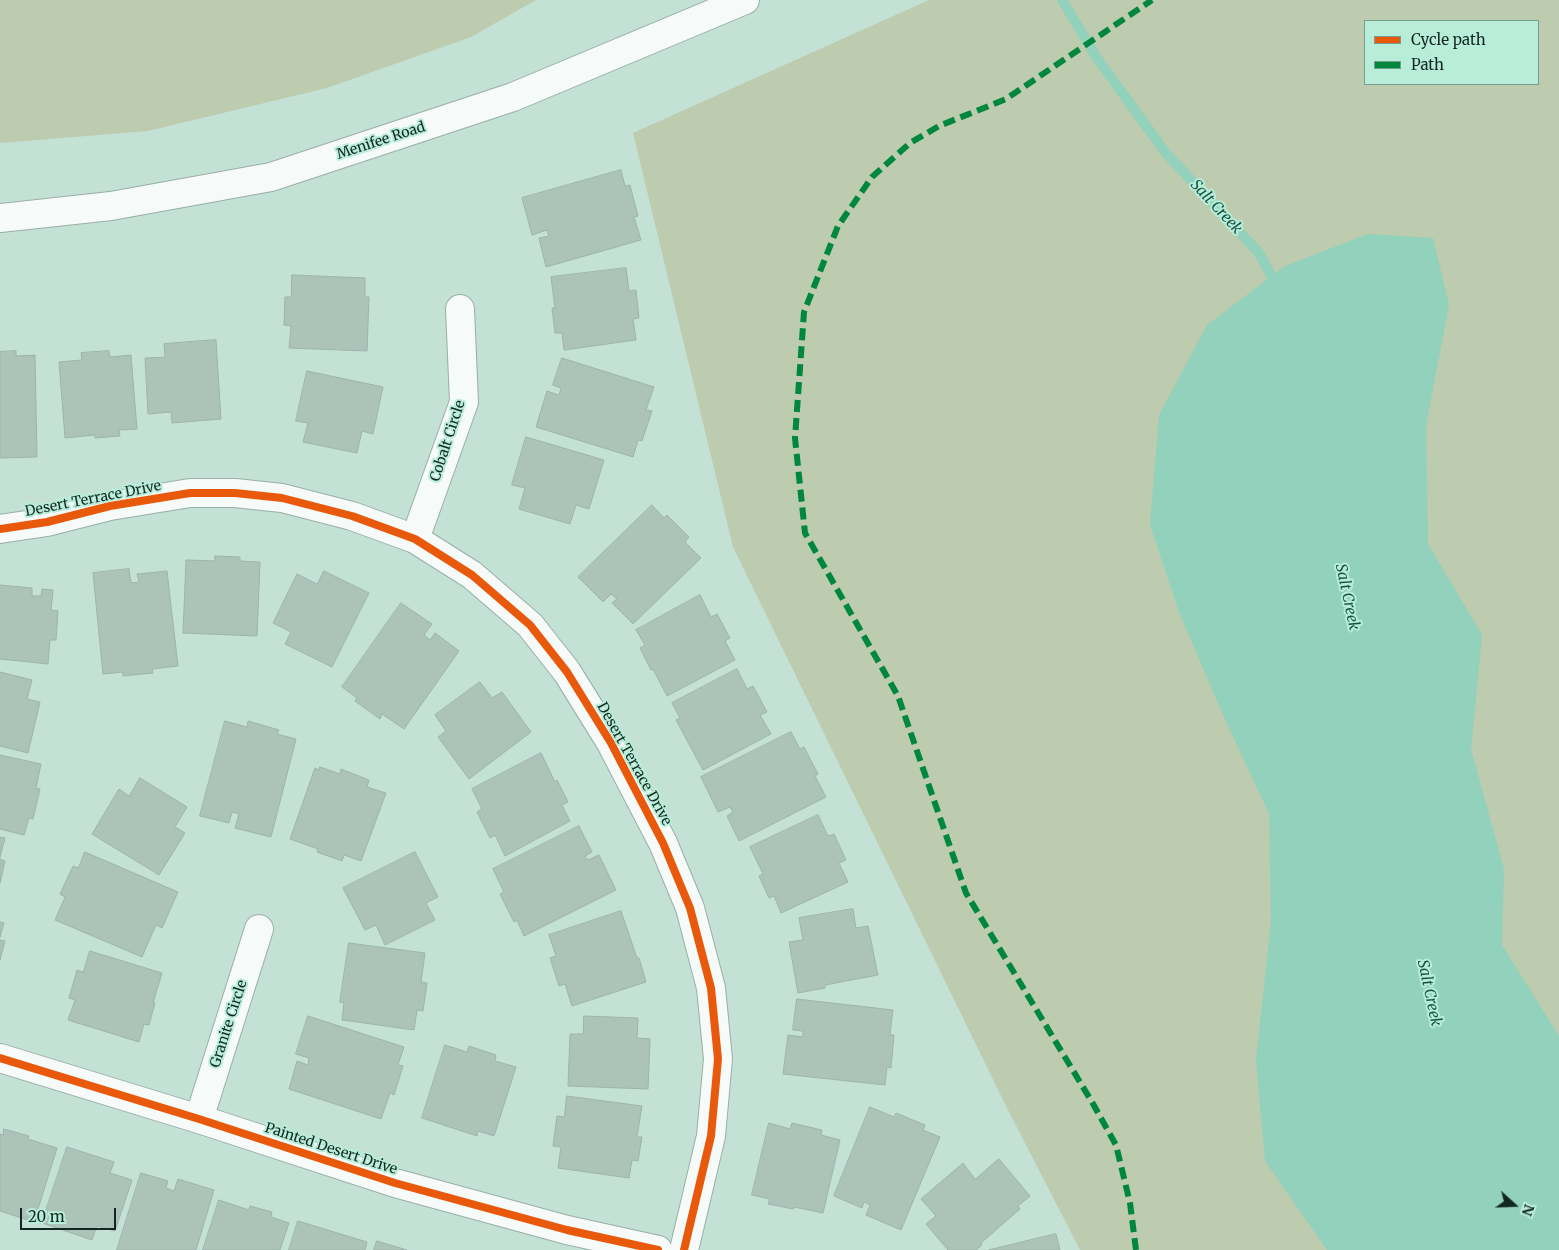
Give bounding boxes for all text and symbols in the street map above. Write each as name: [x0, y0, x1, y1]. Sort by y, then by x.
legend: [1364, 20, 1539, 85]
text: Cycle path: [1411, 30, 1486, 49]
text: Path: [1411, 55, 1444, 74]
street label: Menifee Road: [335, 119, 427, 163]
water label: Salt Creek: [1186, 176, 1246, 238]
street label: Cobalt Circle: [427, 398, 469, 484]
street label: Desert Terrace Drive: [24, 478, 162, 520]
water label: Salt Creek: [1331, 562, 1363, 632]
street label: Desert Terrace Drive: [593, 700, 675, 828]
water label: Salt Creek: [1413, 958, 1445, 1028]
street label: Granite Circle: [207, 978, 251, 1070]
street label: Painted Desert Drive: [263, 1120, 399, 1178]
north arrow: [1489, 1180, 1539, 1230]
scale bar: [22, 1198, 119, 1230]
text: N: [1518, 1202, 1538, 1218]
text: 20 m: [28, 1207, 65, 1226]

